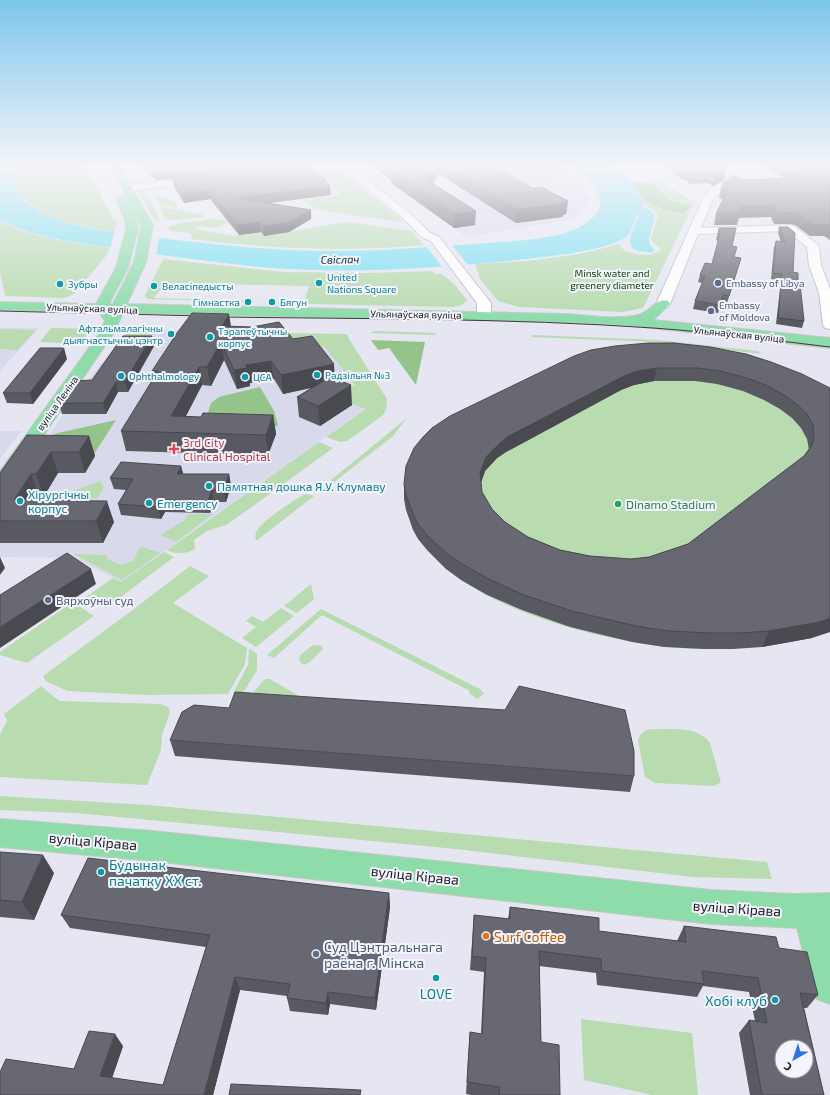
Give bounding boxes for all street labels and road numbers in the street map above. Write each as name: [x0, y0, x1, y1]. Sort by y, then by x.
street label: Ульянаўская вуліца: [46, 300, 138, 317]
street label: Ульянаўская вуліца: [370, 307, 462, 322]
street label: Ульянаўская вуліца: [693, 323, 785, 346]
street label: вуліца Леніна: [34, 373, 81, 433]
street label: вуліца Кірава: [48, 829, 138, 853]
street label: вуліца Кірава: [370, 862, 460, 888]
street label: вуліца Кірава: [692, 896, 782, 920]

